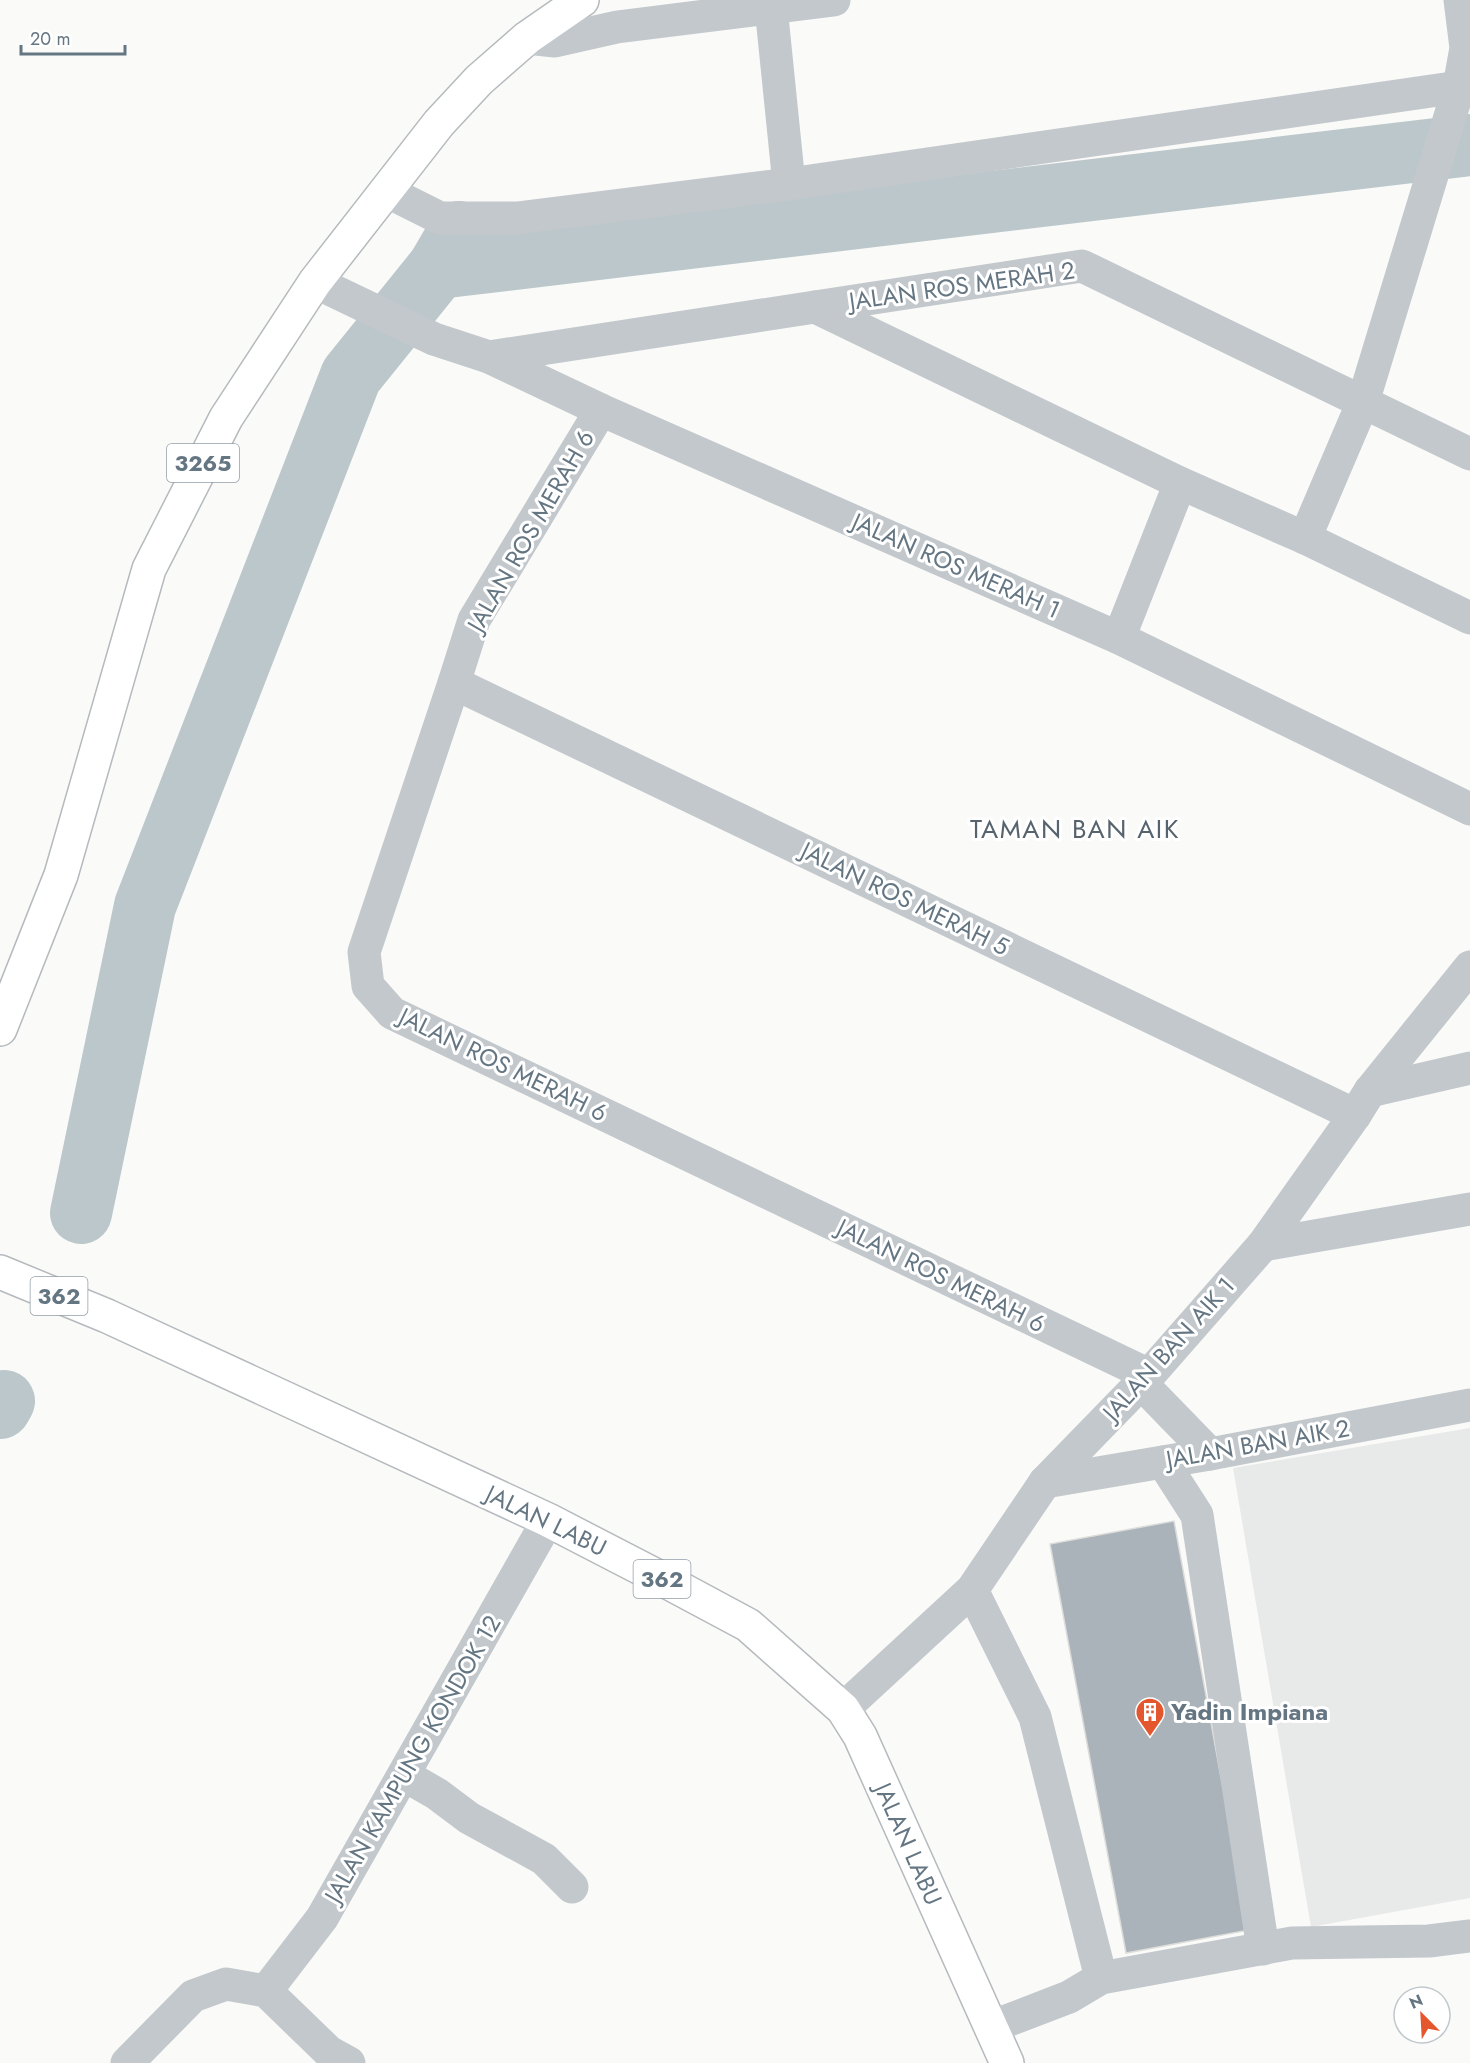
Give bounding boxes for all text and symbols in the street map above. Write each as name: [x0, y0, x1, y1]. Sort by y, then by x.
scale bar: [21, 18, 124, 56]
text: 20 m: [30, 26, 70, 52]
street label: JALAN ROS MERAH 2: [844, 252, 1077, 319]
street label: JALAN ROS MERAH 6: [457, 423, 603, 641]
road number: 3265: [167, 444, 239, 482]
street label: JALAN ROS MERAH 1: [844, 503, 1066, 627]
district label: TAMAN BAN AIK: [970, 810, 1180, 848]
street label: JALAN ROS MERAH 5: [793, 832, 1015, 964]
street label: JALAN ROS MERAH 6: [391, 998, 613, 1130]
street label: JALAN ROS MERAH 6: [829, 1209, 1051, 1341]
street label: JALAN BAN AIK 1: [1092, 1269, 1243, 1430]
road number: 362: [31, 1277, 88, 1315]
street label: JALAN BAN AIK 2: [1161, 1410, 1352, 1477]
street label: JALAN LABU: [477, 1475, 613, 1565]
road number: 362: [634, 1560, 690, 1598]
street label: JALAN KAMPUNG KONDOK 12: [314, 1609, 509, 1912]
place label: Yadin Impiana: [1170, 1694, 1328, 1729]
building icon: Yadin Impiana: [1134, 1696, 1166, 1738]
street label: JALAN LABU: [865, 1774, 951, 1911]
north arrow: [1392, 1985, 1452, 2045]
text: N: [1406, 1989, 1427, 2015]

